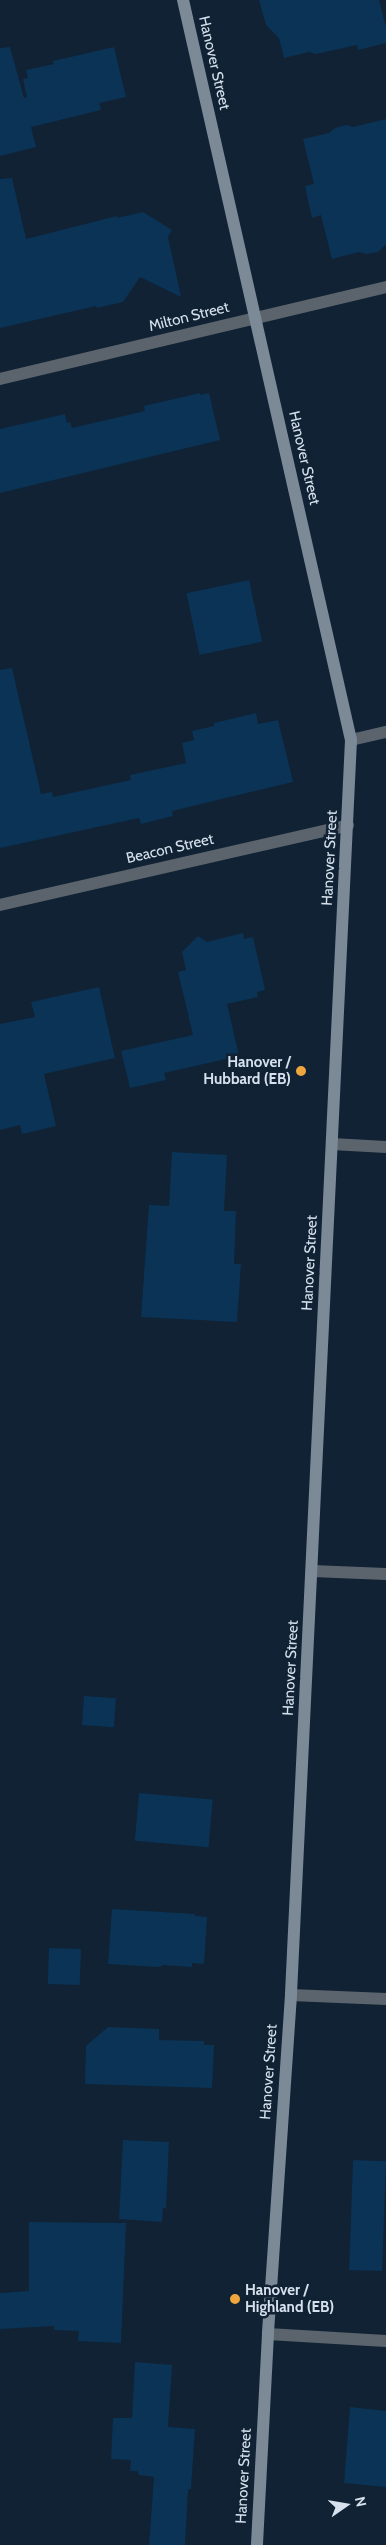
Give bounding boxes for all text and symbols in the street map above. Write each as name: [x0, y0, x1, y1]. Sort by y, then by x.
street label: Hanover Street: [194, 14, 234, 112]
street label: Milton Street: [147, 298, 231, 336]
street label: Hanover Street: [284, 409, 324, 507]
street label: Hanover Street: [319, 810, 341, 906]
street label: Beacon Street: [125, 830, 215, 868]
place label: Hanover / Hubbard (EB): [203, 1053, 291, 1088]
marker: Hanover / Hubbard (EB): [295, 1065, 307, 1077]
street label: Hanover Street: [299, 1215, 321, 1311]
street label: Hanover Street: [280, 1620, 302, 1716]
street label: Hanover Street: [257, 2024, 281, 2120]
place label: Hanover / Highland (EB): [245, 2281, 334, 2316]
marker: Hanover / Highland (EB): [229, 2293, 241, 2305]
street label: Hanover Street: [233, 2428, 255, 2524]
north arrow: [321, 2480, 371, 2530]
text: N: [351, 2495, 370, 2508]

